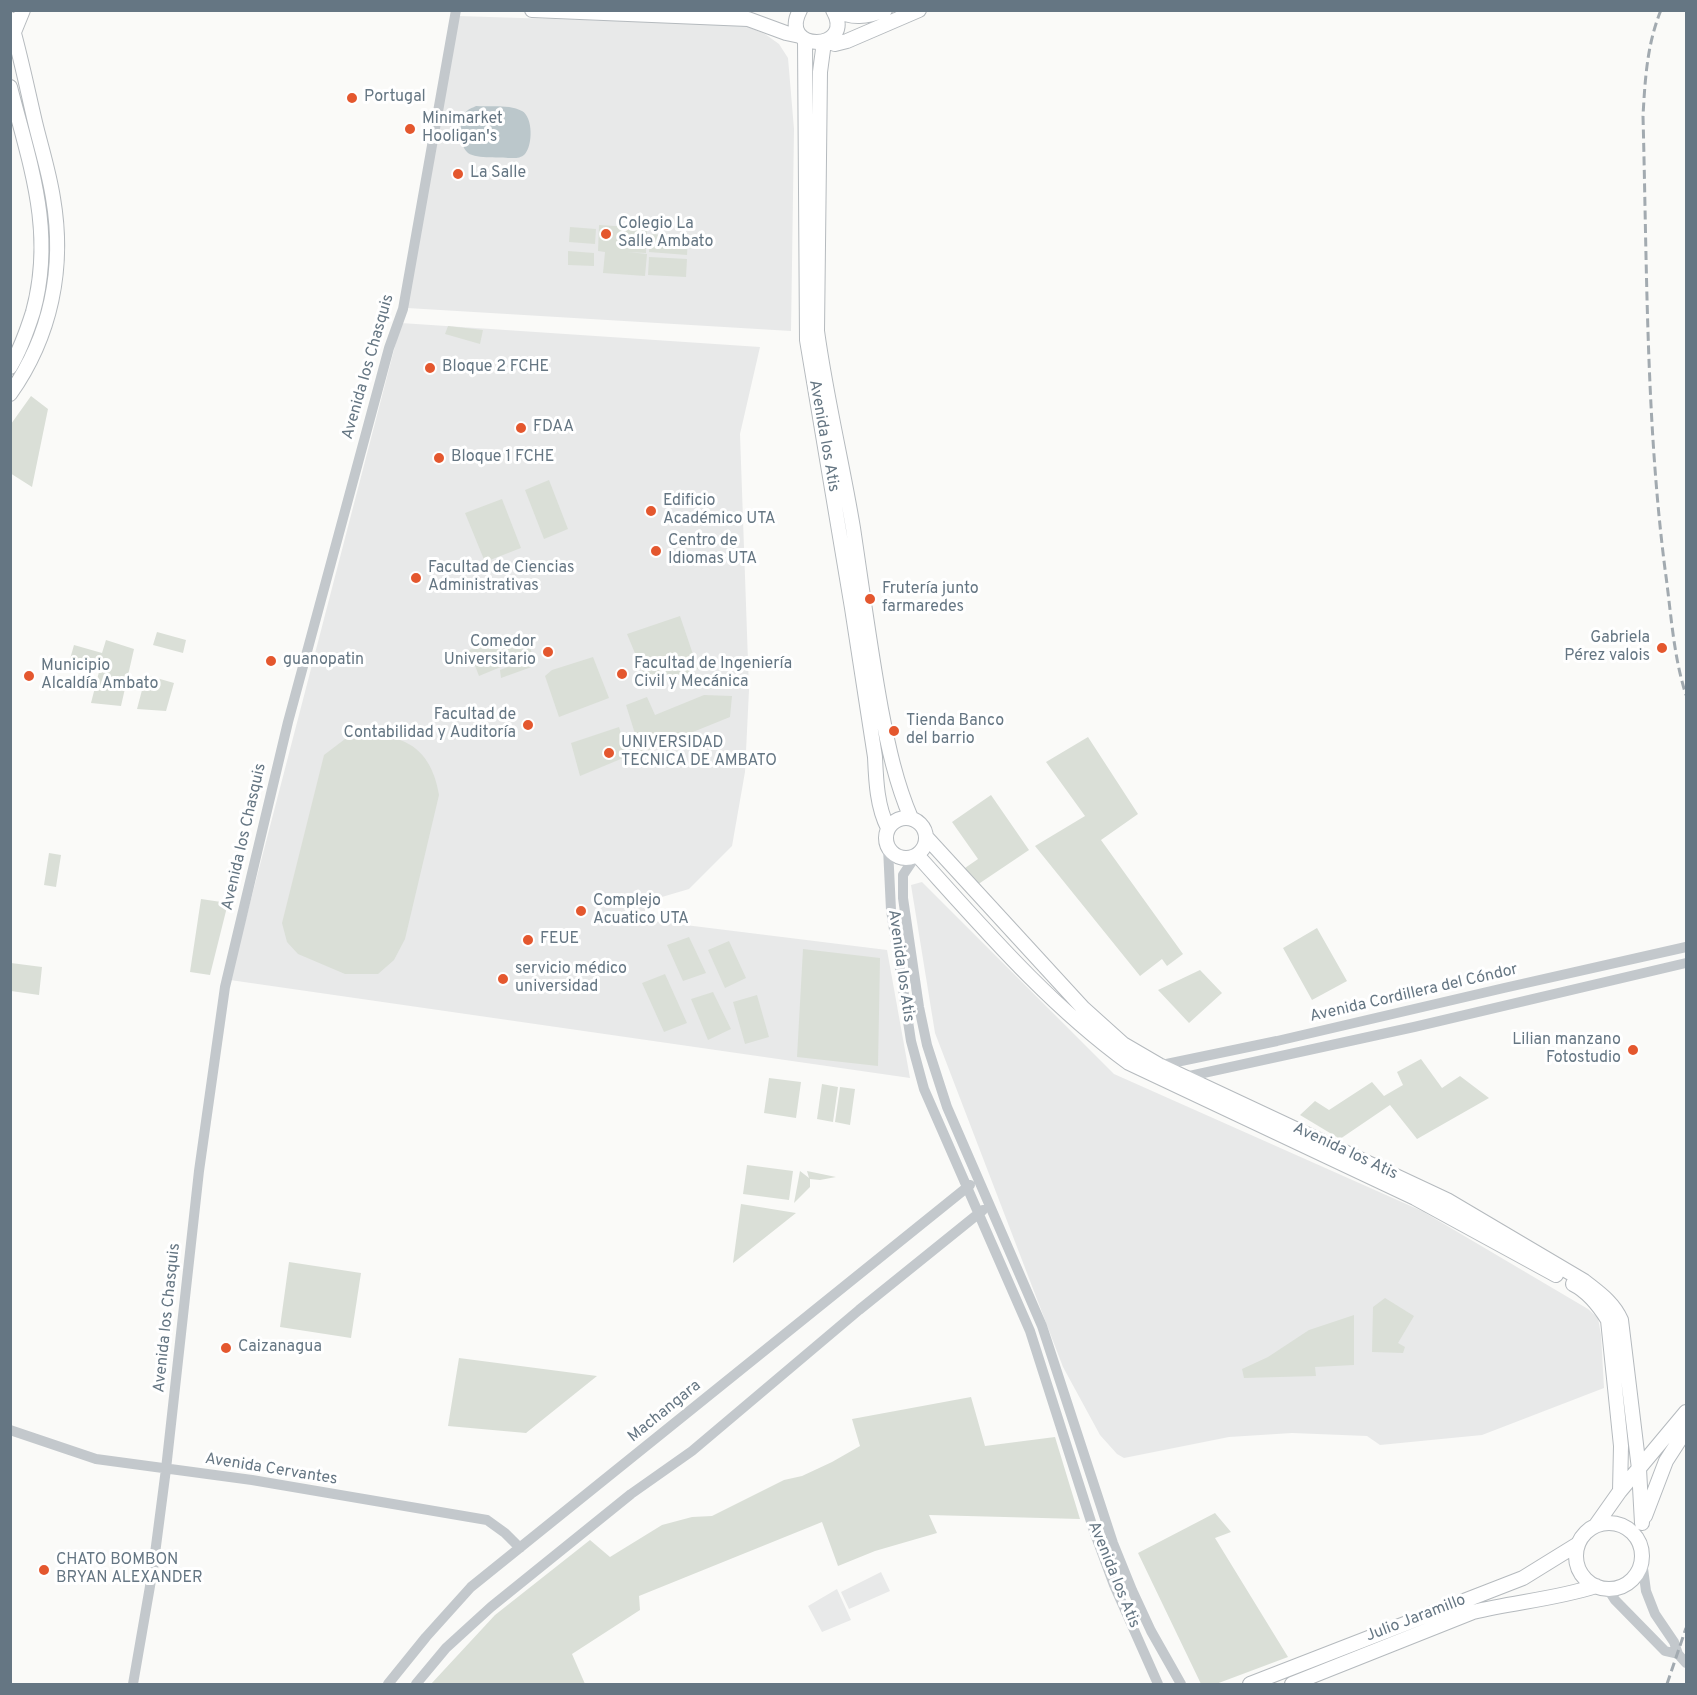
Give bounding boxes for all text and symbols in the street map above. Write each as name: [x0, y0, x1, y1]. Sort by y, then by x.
place label: Portugal: [364, 88, 426, 108]
marker: Portugal: [345, 91, 359, 105]
place label: Minimarket Hooligan's: [422, 110, 503, 148]
marker: Minimarket Hooligan's: [403, 122, 417, 136]
place label: La Salle: [470, 164, 526, 184]
marker: La Salle: [451, 167, 465, 181]
place label: Colegio La Salle Ambato: [618, 215, 713, 253]
marker: Colegio La Salle Ambato: [599, 227, 613, 241]
street label: Avenida los Chasquis: [339, 292, 399, 442]
place label: Bloque 2 FCHE: [442, 358, 549, 378]
marker: Bloque 2 FCHE: [423, 361, 437, 375]
street label: Avenida los Atis: [804, 379, 842, 493]
place label: FDAA: [533, 418, 574, 438]
marker: FDAA: [514, 421, 528, 435]
place label: Bloque 1 FCHE: [451, 448, 554, 468]
marker: Bloque 1 FCHE: [432, 451, 446, 465]
place label: Edificio Académico UTA: [663, 492, 776, 530]
marker: Edificio Académico UTA: [644, 504, 658, 518]
place label: Centro de Idiomas UTA: [668, 532, 757, 570]
marker: Centro de Idiomas UTA: [649, 544, 663, 558]
place label: Facultad de Ciencias Administrativas: [428, 559, 574, 597]
marker: Facultad de Ciencias Administrativas: [409, 571, 423, 585]
place label: Frutería junto farmaredes: [882, 580, 979, 618]
marker: Frutería junto farmaredes: [863, 592, 877, 606]
place label: Gabriela Pérez valois: [1564, 629, 1650, 667]
place label: Comedor Universitario: [444, 633, 536, 671]
marker: Gabriela Pérez valois: [1655, 641, 1669, 655]
marker: Comedor Universitario: [541, 645, 555, 659]
place label: guanopatin: [283, 651, 364, 671]
marker: guanopatin: [264, 654, 278, 668]
place label: Facultad de Ingeniería Civil y Mecánica: [634, 655, 792, 693]
place label: Municipio Alcaldía Ambato: [41, 657, 158, 695]
marker: Facultad de Ingeniería Civil y Mecánica: [615, 667, 629, 681]
marker: Municipio Alcaldía Ambato: [22, 669, 36, 683]
place label: Facultad de Contabilidad y Auditoría: [344, 706, 516, 744]
place label: Tienda Banco del barrio: [906, 712, 1004, 750]
marker: Facultad de Contabilidad y Auditoría: [521, 718, 535, 732]
marker: Tienda Banco del barrio: [887, 724, 901, 738]
place label: UNIVERSIDAD TECNICA DE AMBATO: [621, 734, 777, 772]
marker: UNIVERSIDAD TECNICA DE AMBATO: [602, 746, 616, 760]
street label: Avenida los Chasquis: [219, 762, 271, 912]
place label: Complejo Acuatico UTA: [593, 892, 689, 930]
marker: Complejo Acuatico UTA: [574, 904, 588, 918]
street label: Avenida los Atis: [883, 909, 917, 1023]
place label: FEUE: [540, 930, 579, 950]
marker: FEUE: [521, 933, 535, 947]
place label: servicio médico universidad: [515, 960, 627, 998]
street label: Avenida Cordillera del Cóndor: [1308, 961, 1520, 1027]
marker: servicio médico universidad: [496, 972, 510, 986]
place label: Lilian manzano Fotostudio: [1512, 1031, 1621, 1069]
marker: Lilian manzano Fotostudio: [1626, 1043, 1640, 1057]
street label: Avenida los Atis: [1290, 1119, 1400, 1185]
street label: Avenida los Chasquis: [151, 1242, 185, 1394]
place label: Caizanagua: [238, 1338, 322, 1358]
marker: Caizanagua: [219, 1341, 233, 1355]
street label: Machangara: [625, 1377, 705, 1447]
street label: Avenida Cervantes: [203, 1450, 339, 1490]
street label: Avenida los Atis: [1083, 1519, 1143, 1631]
place label: CHATO BOMBON BRYAN ALEXANDER: [56, 1551, 203, 1589]
marker: CHATO BOMBON BRYAN ALEXANDER: [37, 1563, 51, 1577]
street label: Julio Jaramillo: [1363, 1591, 1469, 1647]

